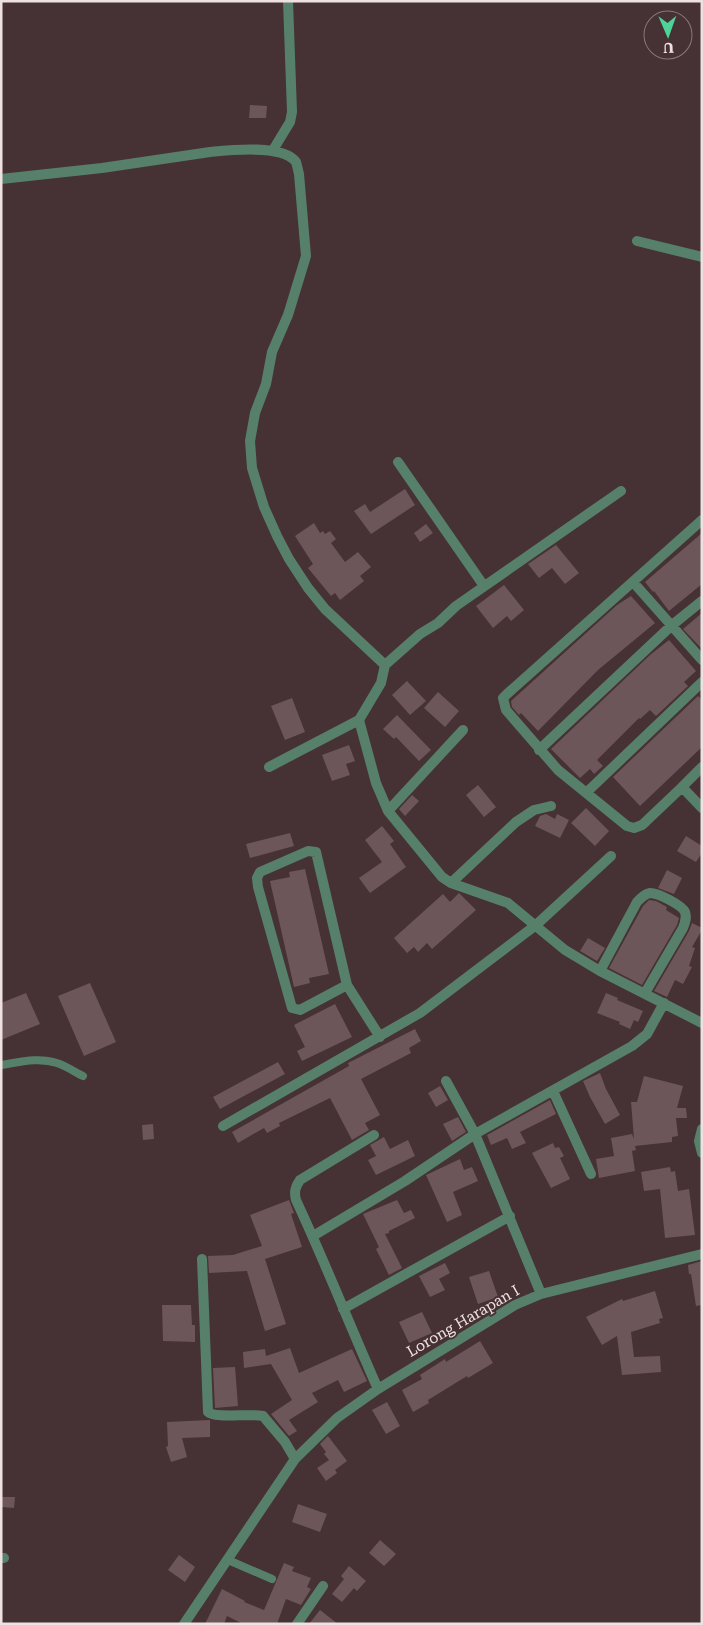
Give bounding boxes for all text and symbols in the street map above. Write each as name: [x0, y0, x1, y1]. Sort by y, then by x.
north arrow: [643, 10, 693, 60]
text: U: [663, 40, 674, 56]
street label: Lorong Harapan I: [403, 1281, 523, 1361]

